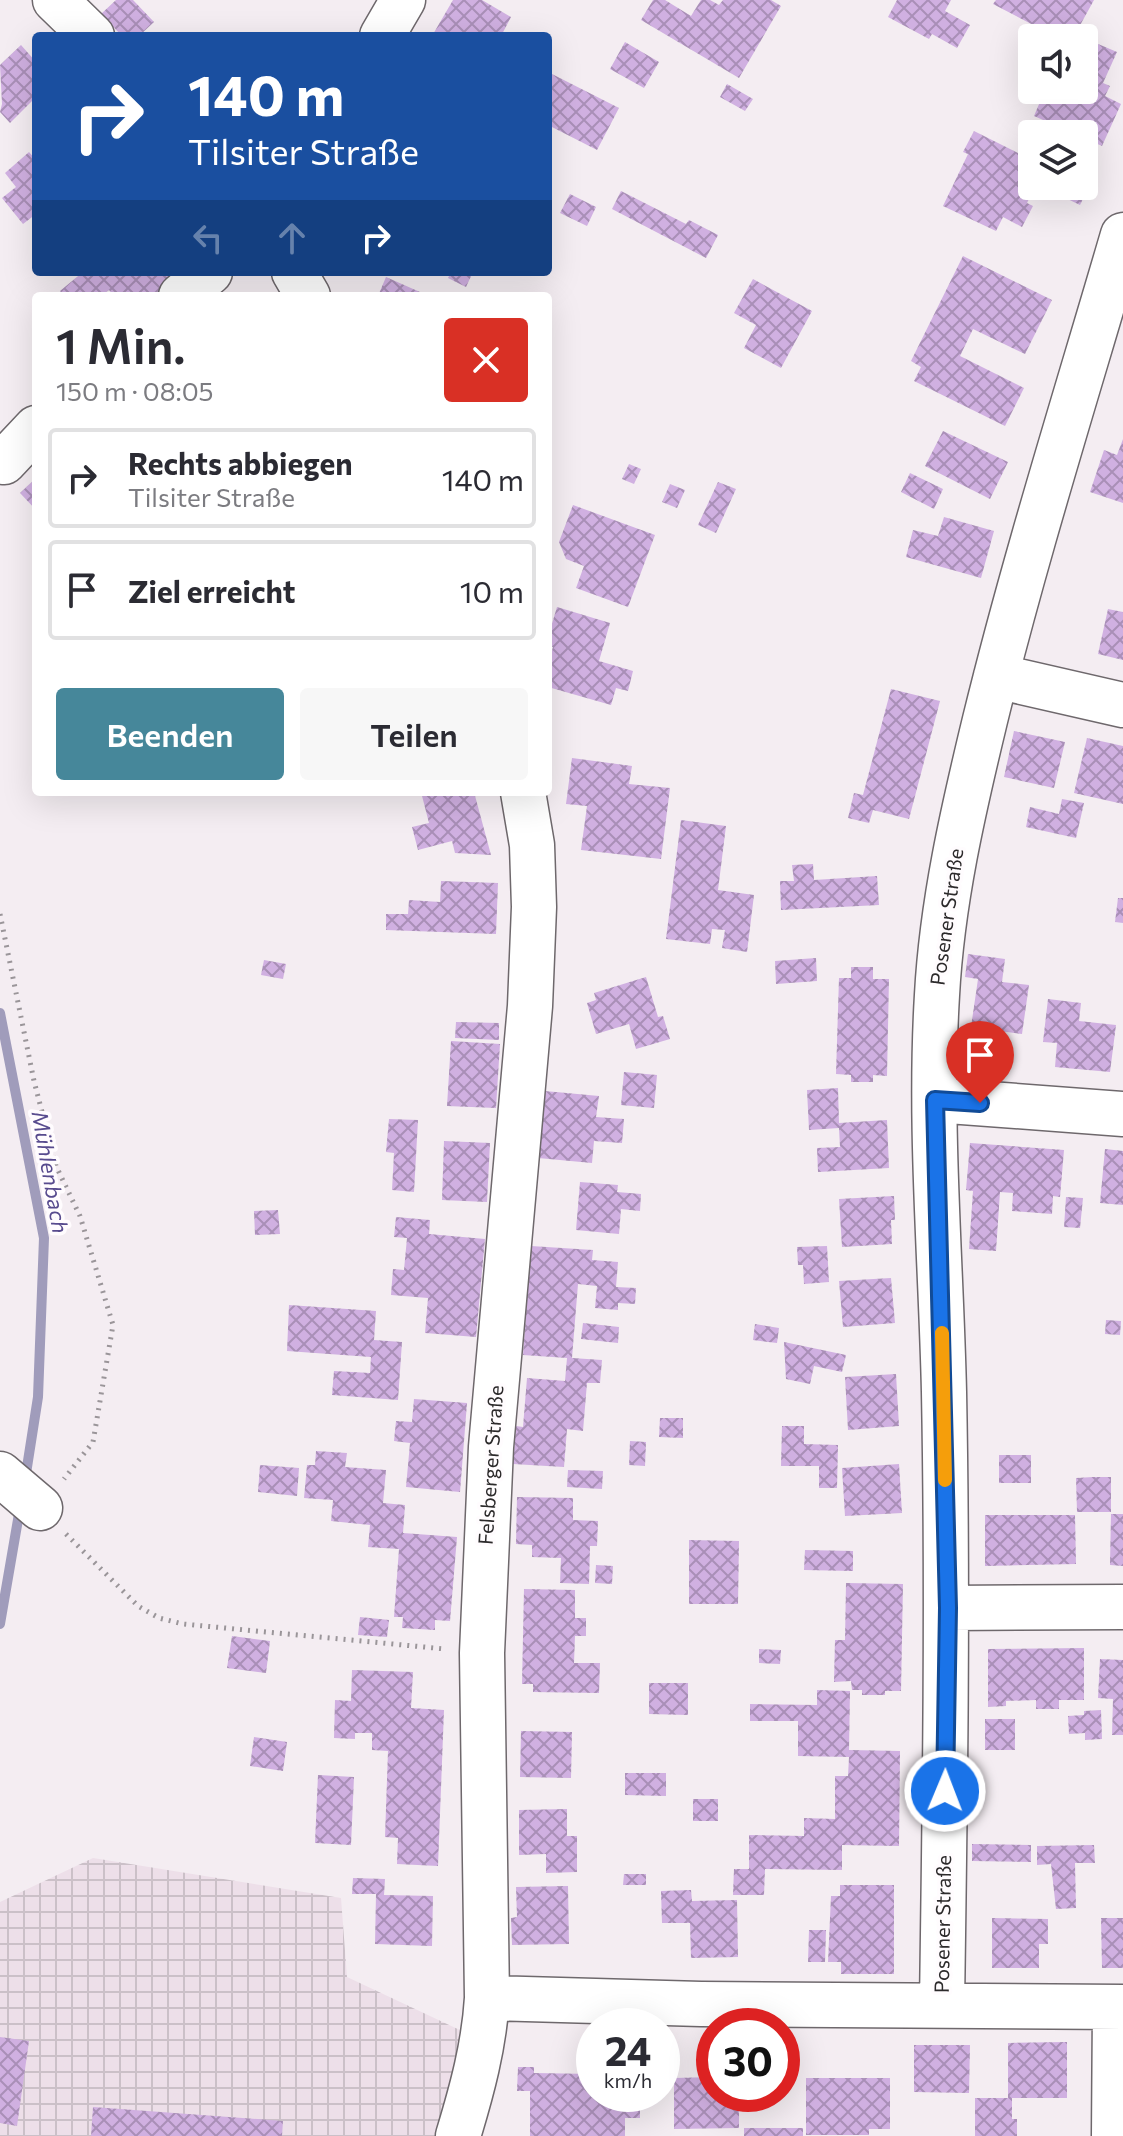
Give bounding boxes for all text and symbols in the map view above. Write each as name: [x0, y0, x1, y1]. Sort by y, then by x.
map controls: [1018, 24, 1098, 200]
button: sound: [1018, 24, 1098, 104]
text: 140 m: [188, 59, 344, 128]
icon: right: [56, 64, 160, 168]
button: layers: [1018, 120, 1098, 200]
text: Tilsiter Straße: [188, 128, 419, 172]
icon: left: [186, 216, 230, 260]
icon: ahead: [270, 216, 314, 260]
icon: right: [354, 216, 398, 260]
text: 1 Min.: [56, 315, 186, 374]
button: close: [444, 318, 528, 402]
text: 150 m · 08:05: [56, 375, 214, 406]
text: Rechts abbiegen: [128, 444, 353, 481]
icon: right: [60, 456, 104, 500]
text: 140 m: [442, 460, 524, 497]
text: Tilsiter Straße: [128, 481, 295, 512]
icon: arrive: [60, 568, 104, 612]
text: Ziel erreicht: [128, 572, 296, 609]
text: 10 m: [460, 572, 524, 609]
button: Beenden: [56, 688, 284, 780]
button: Teilen: [300, 688, 528, 780]
street label: Posener Straße: [925, 847, 968, 987]
pin: [946, 1021, 1014, 1103]
icon: arrive: [958, 1033, 1002, 1077]
water label: Mühlenbach: [26, 1109, 75, 1235]
street label: Felsberger Straße: [472, 1384, 508, 1545]
position arrow: [903, 1749, 987, 1833]
street label: Posener Straße: [929, 1855, 955, 1993]
speed limit sign: 30: [696, 2008, 800, 2112]
text: 24: [605, 2025, 651, 2074]
text: km/h: [604, 2068, 652, 2092]

